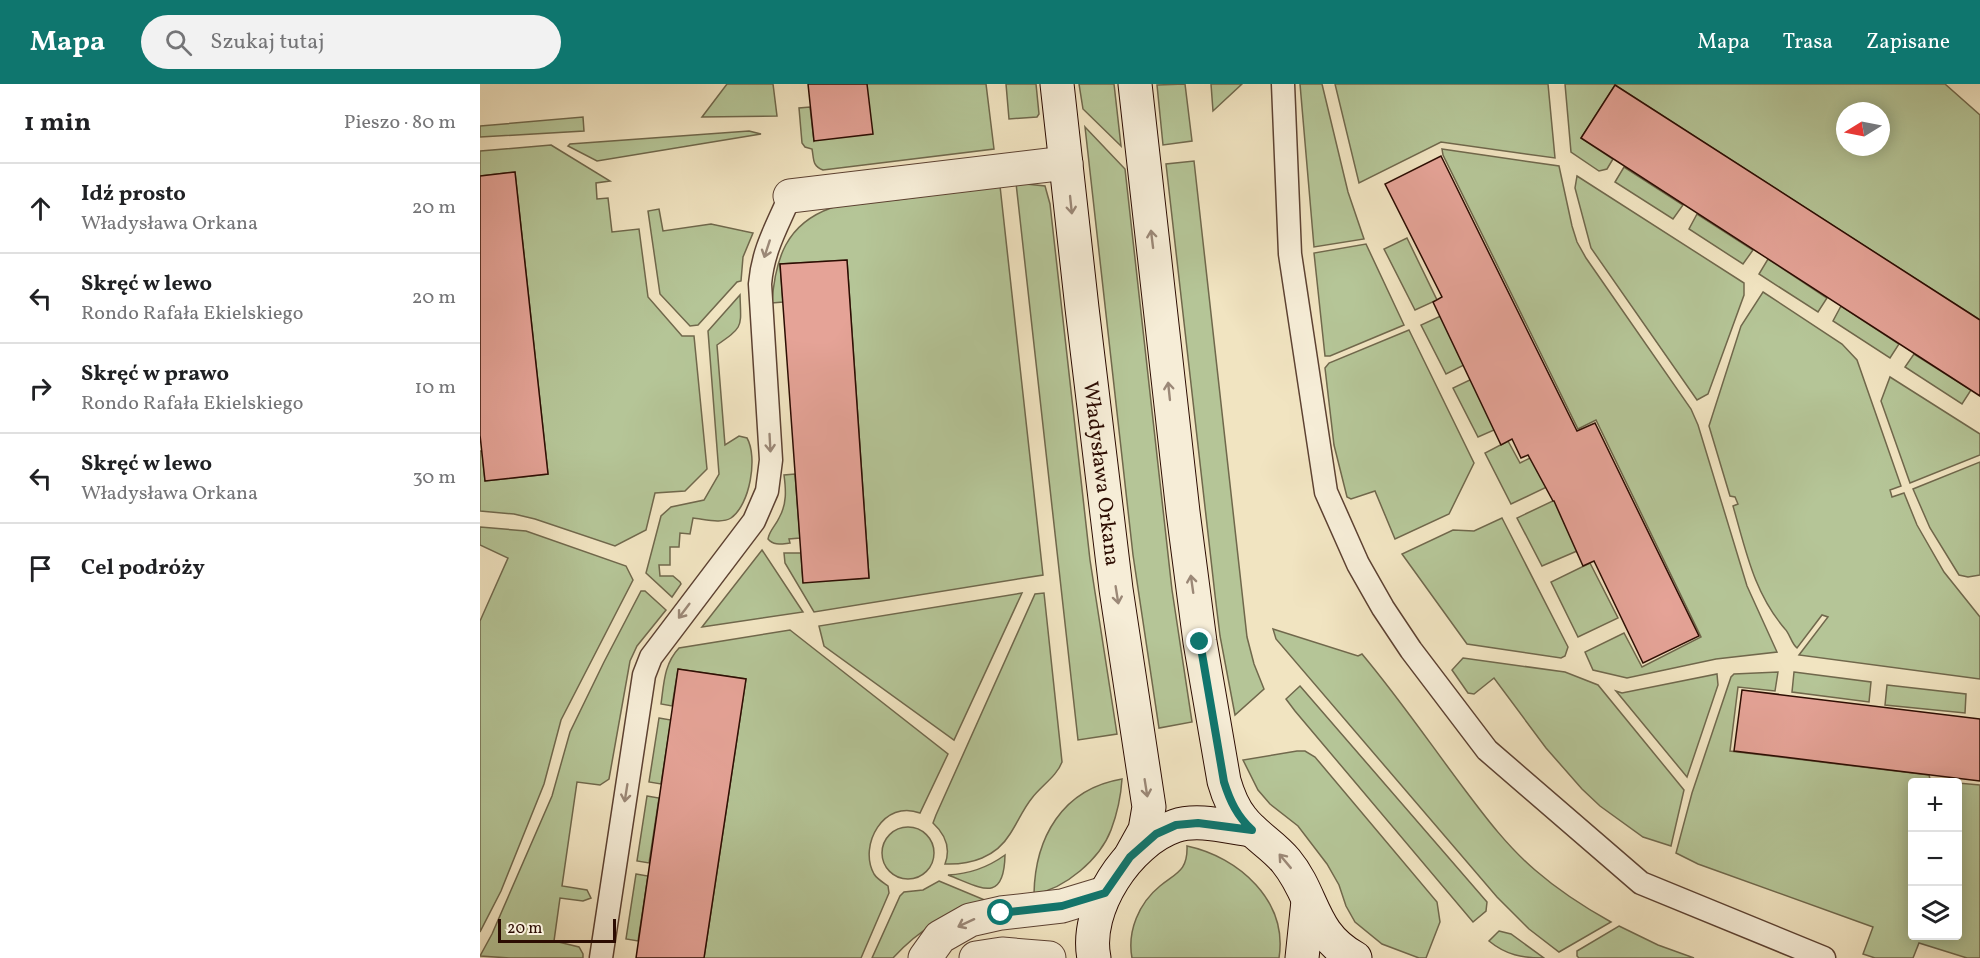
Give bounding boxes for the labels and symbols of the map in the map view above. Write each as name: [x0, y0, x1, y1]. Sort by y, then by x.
north arrow: [1836, 102, 1890, 156]
one-way arrow: [1065, 194, 1076, 214]
one-way arrow: [1146, 229, 1157, 249]
one-way arrow: [760, 239, 771, 258]
street label: Władysława Orkana: [1075, 380, 1126, 568]
one-way arrow: [1163, 381, 1174, 401]
one-way arrow: [765, 433, 776, 453]
one-way arrow: [1187, 575, 1198, 594]
one-way arrow: [1111, 585, 1122, 604]
one-way arrow: [678, 603, 691, 619]
route end: [1186, 628, 1212, 654]
one-way arrow: [1141, 777, 1152, 797]
one-way arrow: [621, 782, 632, 802]
one-way arrow: [1279, 854, 1292, 870]
route start: [987, 899, 1013, 925]
scale bar: [498, 916, 616, 944]
one-way arrow: [958, 918, 976, 929]

